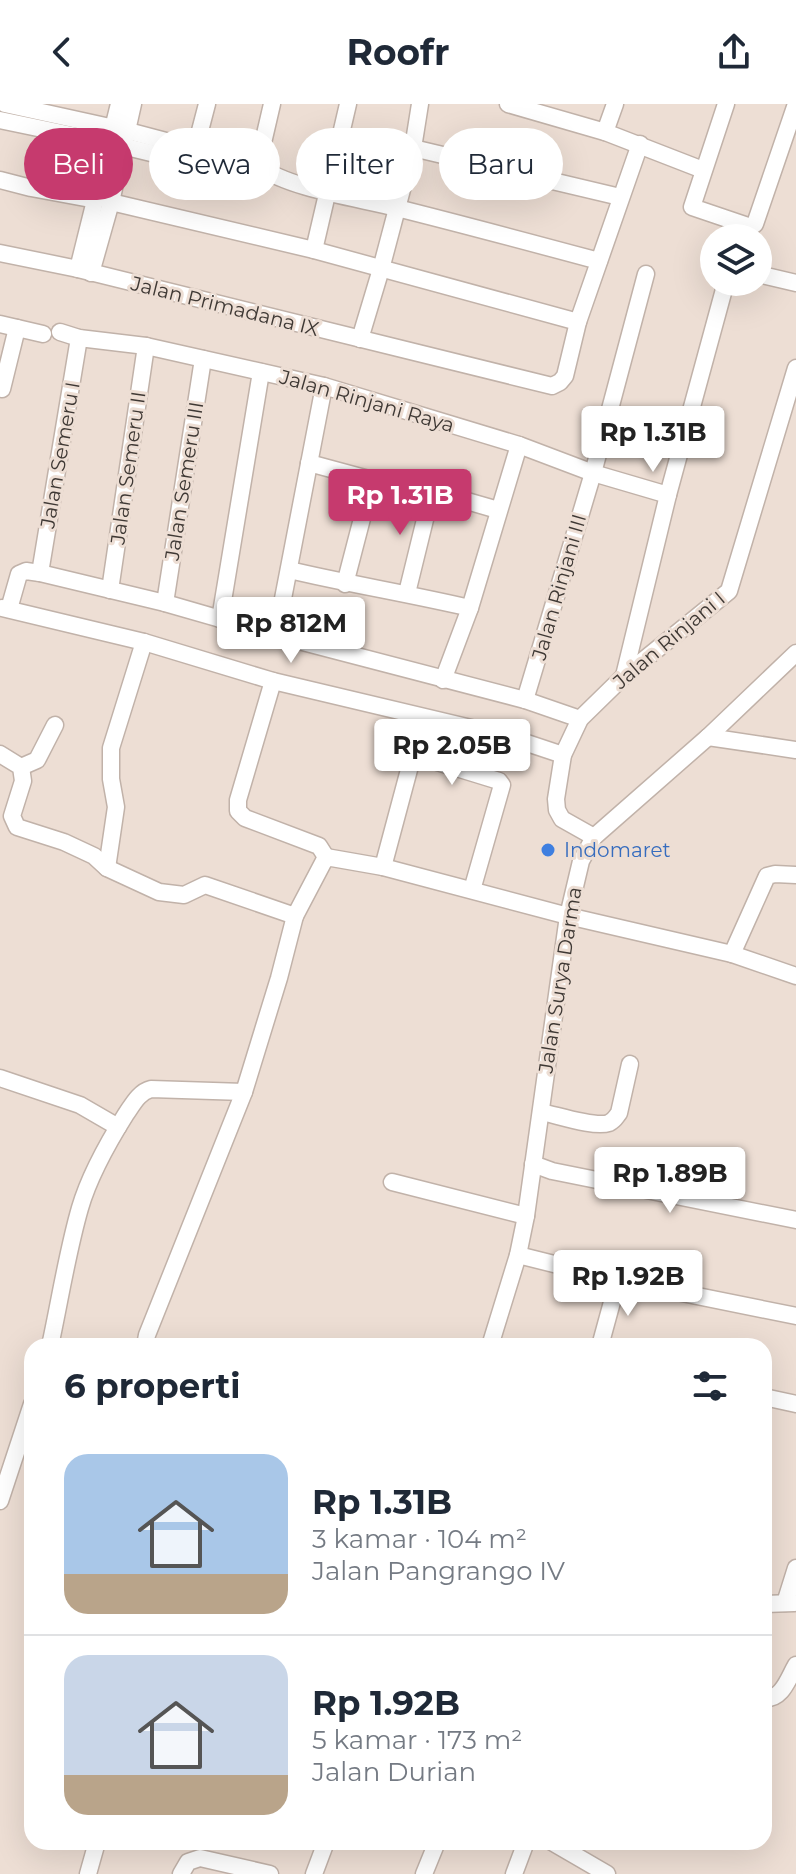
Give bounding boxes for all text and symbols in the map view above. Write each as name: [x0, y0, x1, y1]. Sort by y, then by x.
icon: back: [40, 30, 84, 74]
text: Roofr: [346, 30, 450, 74]
icon: share: [712, 30, 756, 74]
chip: Beli: [24, 128, 133, 200]
chip: Sewa: [149, 128, 280, 200]
chip: Filter: [296, 128, 423, 200]
chip: Baru: [439, 128, 563, 200]
map controls: [700, 224, 772, 296]
button: layers: [700, 224, 772, 296]
street label: Jalan Primadana IX: [128, 271, 321, 341]
street label: Jalan Rinjani Raya: [276, 364, 457, 437]
street label: Jalan Semeru I: [35, 380, 85, 531]
street label: Jalan Semeru II: [105, 390, 151, 547]
street label: Jalan Semeru III: [159, 400, 208, 563]
pin: Rp 1.31B: [570, 406, 736, 474]
text: Rp 1.31B: [599, 416, 707, 448]
pin: Rp 1.31B: [317, 469, 483, 537]
text: Rp 1.31B: [346, 479, 454, 511]
street label: Jalan Rinjani III: [526, 511, 591, 664]
street label: Jalan Rinjani I: [607, 586, 730, 694]
pin: Rp 812M: [217, 597, 365, 665]
text: Rp 812M: [235, 607, 347, 639]
pin: Rp 2.05B: [369, 719, 535, 787]
text: Rp 2.05B: [392, 729, 512, 761]
place label: Indomaret: [564, 838, 671, 862]
marker: Indomaret: [539, 841, 557, 859]
street label: Jalan Surya Darma: [533, 885, 587, 1076]
pin: Rp 1.89B: [587, 1147, 753, 1215]
text: Rp 1.89B: [612, 1157, 728, 1189]
pin: Rp 1.92B: [545, 1250, 711, 1318]
text: Rp 1.92B: [571, 1260, 685, 1292]
icon: filters: [688, 1364, 732, 1408]
text: 6 properti: [64, 1365, 240, 1407]
text: Rp 1.31B: [312, 1481, 452, 1523]
icon: home: [128, 1486, 224, 1582]
text: 3 kamar · 104 m²: [312, 1523, 527, 1555]
text: Jalan Pangrango IV: [312, 1555, 565, 1587]
text: Rp 1.92B: [312, 1682, 460, 1724]
icon: home: [128, 1687, 224, 1783]
text: 5 kamar · 173 m²: [312, 1724, 522, 1756]
text: Jalan Durian: [312, 1756, 476, 1788]

